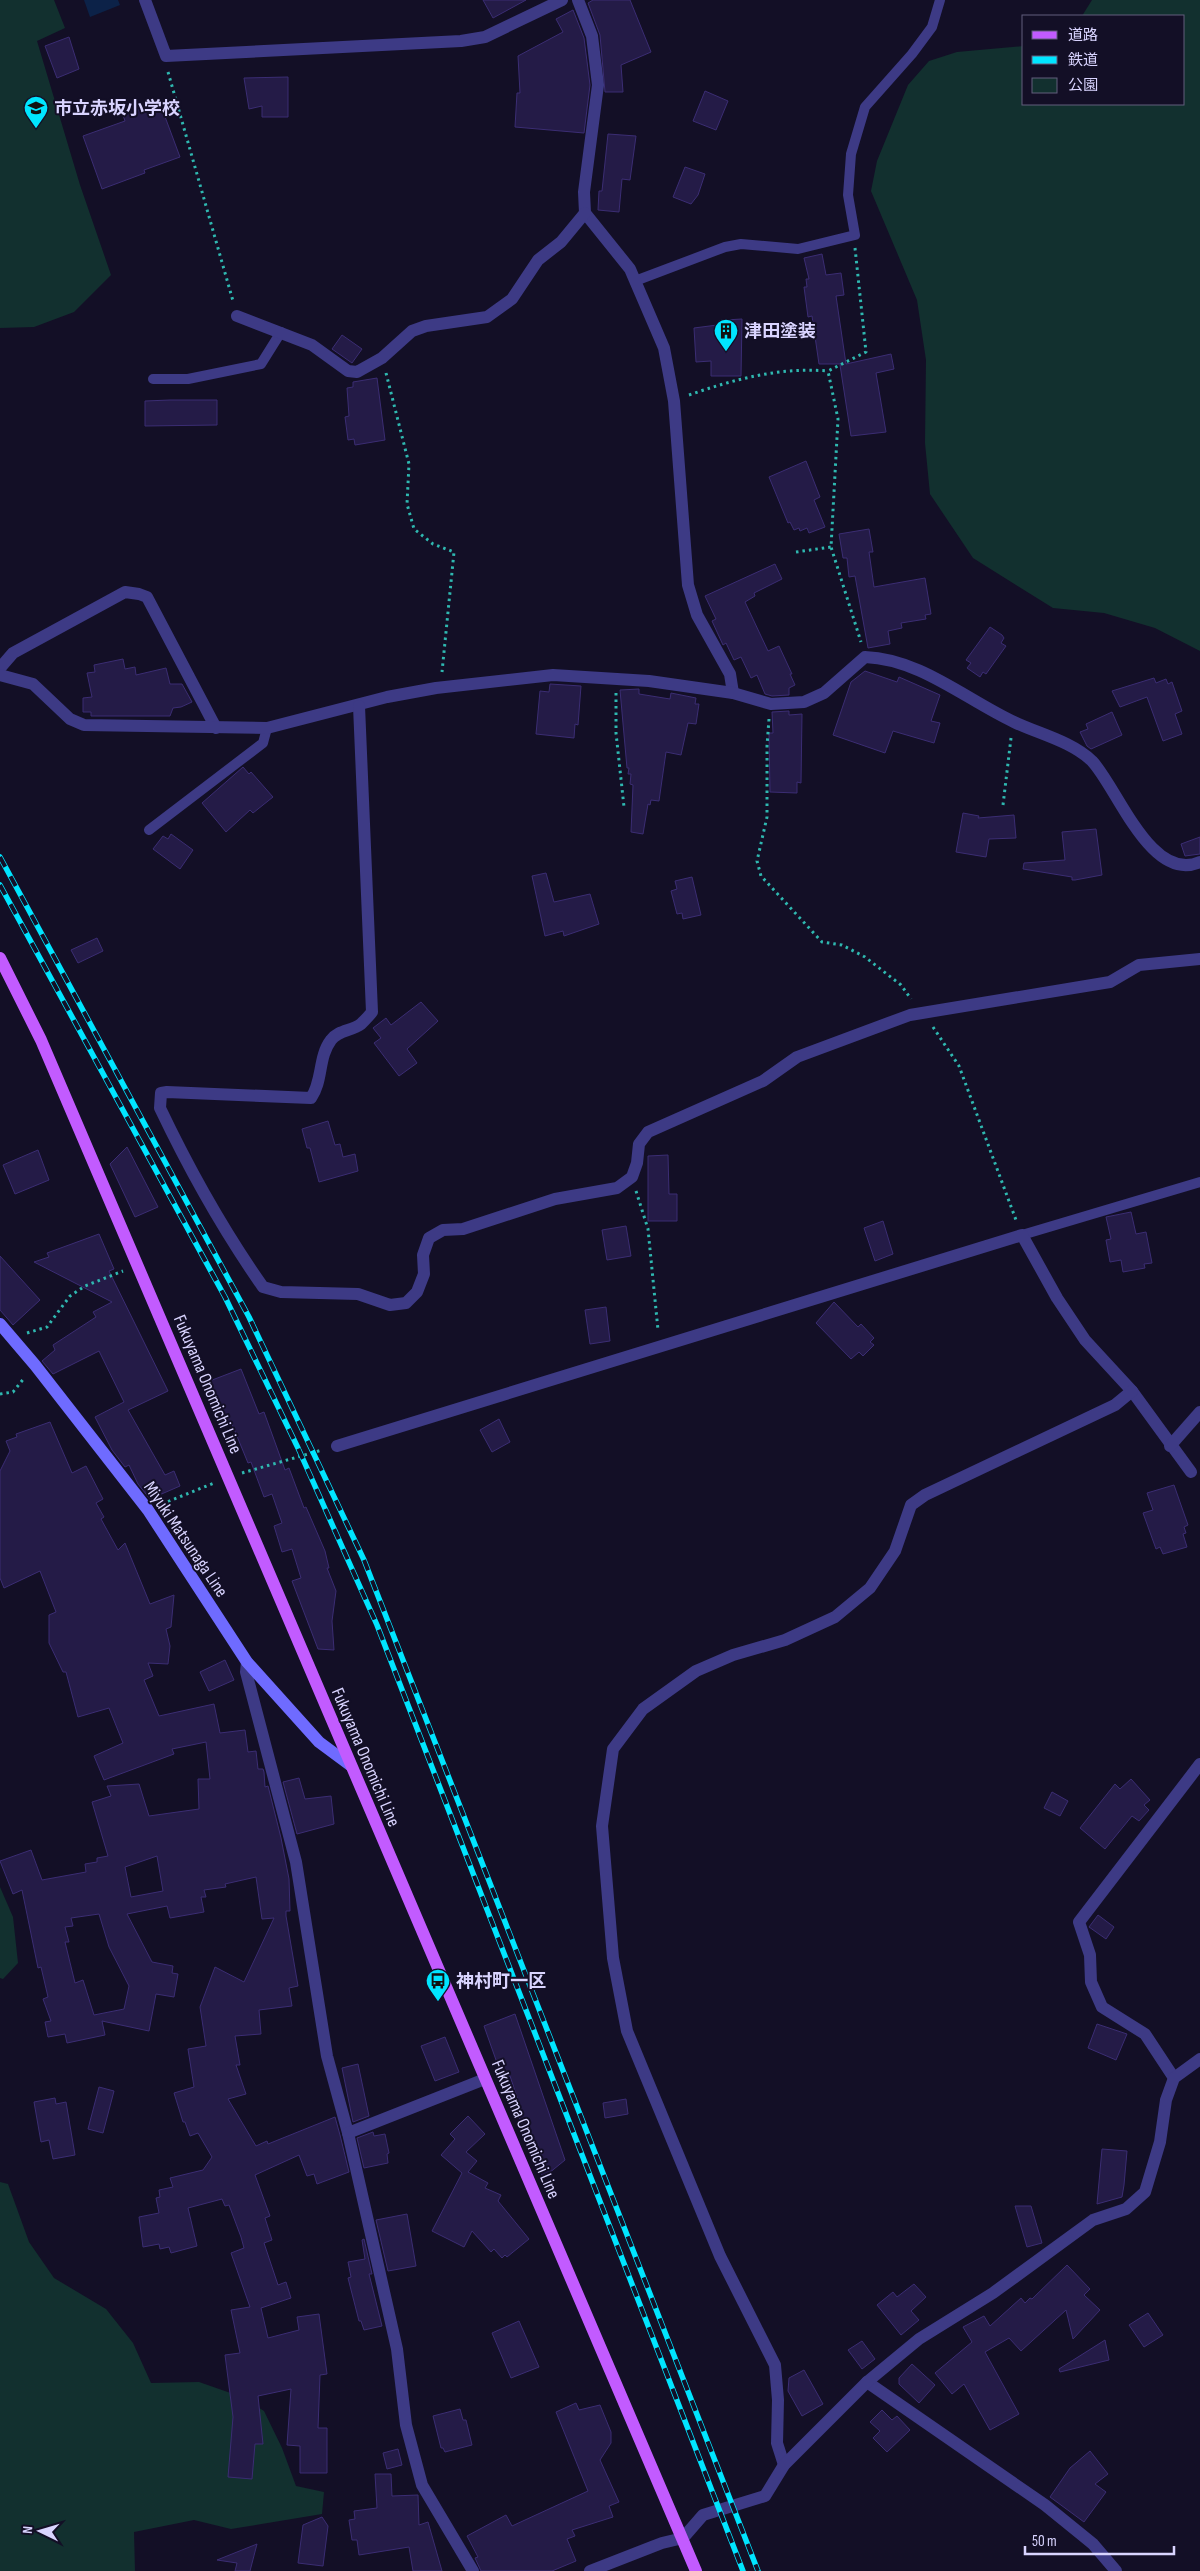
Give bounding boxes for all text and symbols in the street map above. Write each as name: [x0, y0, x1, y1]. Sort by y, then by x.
legend: [1022, 15, 1185, 105]
text: 道路: [1068, 26, 1098, 45]
text: 鉄道: [1068, 51, 1098, 70]
text: 公園: [1068, 76, 1098, 95]
school or university icon: 市立赤坂小学校: [23, 95, 49, 129]
place label: 市立赤坂小学校: [54, 98, 180, 119]
building icon: 津田塗装: [713, 318, 739, 352]
place label: 津田塗装: [744, 321, 816, 342]
street label: Fukuyama Onomichi Line: [169, 1312, 246, 1457]
street label: Miyuki Matsunaga Line: [139, 1477, 232, 1601]
street label: Fukuyama Onomichi Line: [327, 1685, 404, 1830]
bus stop icon: 神村町一区: [425, 1968, 451, 2002]
place label: 神村町一区: [456, 1971, 546, 1992]
street label: Fukuyama Onomichi Line: [487, 2057, 564, 2202]
north arrow: [15, 2506, 65, 2556]
scale bar: [1025, 2524, 1174, 2556]
text: N: [19, 2525, 36, 2534]
text: 50 m: [1032, 2532, 1057, 2551]

